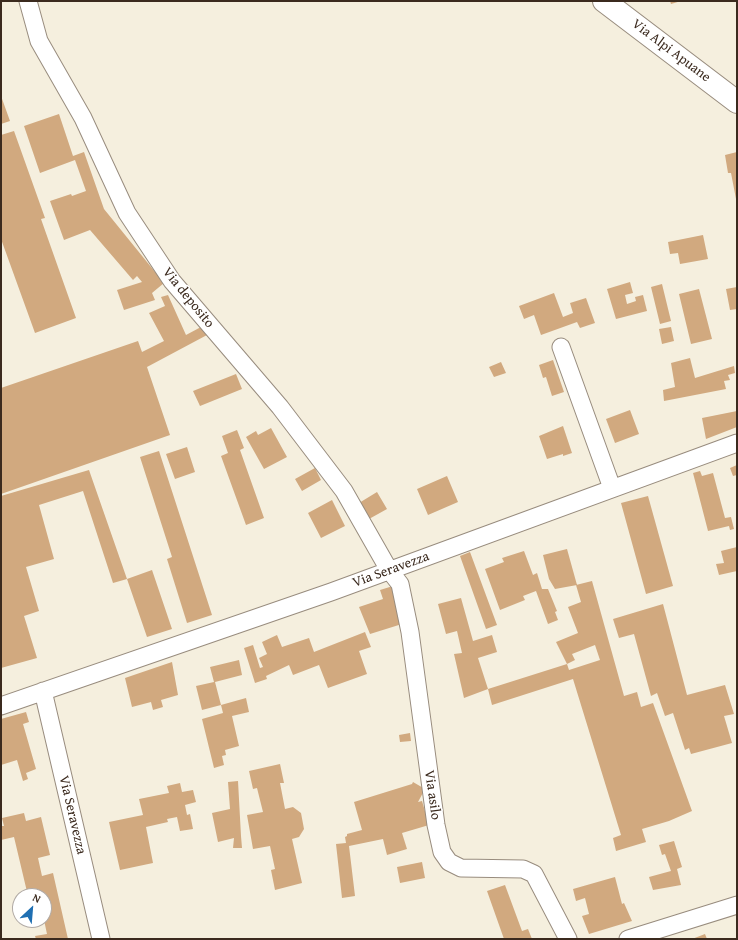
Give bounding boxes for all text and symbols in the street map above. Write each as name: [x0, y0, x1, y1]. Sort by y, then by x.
street label: Via Alpi Apuane: [628, 16, 714, 86]
street label: Via deposito: [158, 264, 218, 332]
street label: Via Seravezza: [350, 548, 432, 592]
street label: Via asilo: [420, 769, 444, 821]
street label: Via Seravezza: [55, 774, 89, 856]
north arrow: [12, 888, 52, 928]
text: N: [30, 889, 44, 907]

